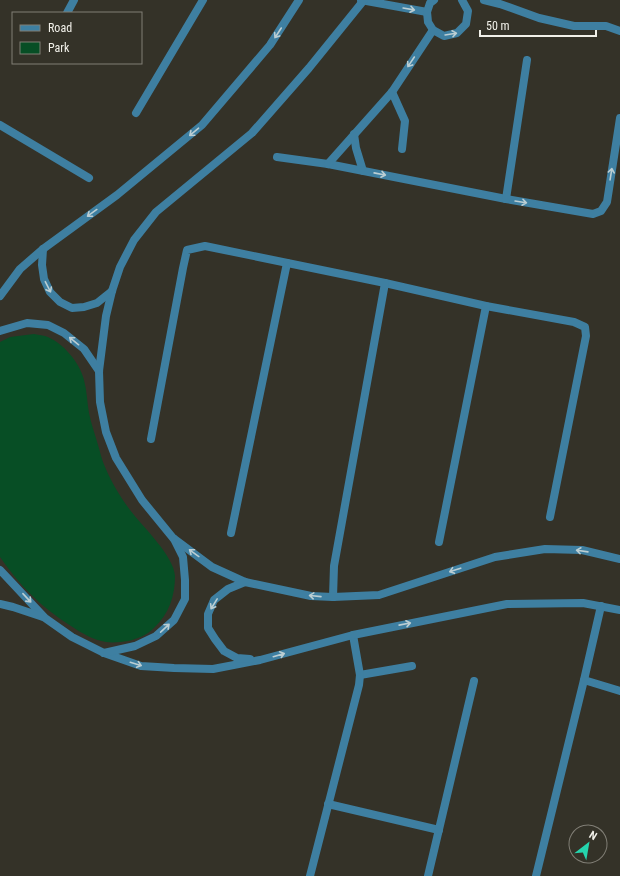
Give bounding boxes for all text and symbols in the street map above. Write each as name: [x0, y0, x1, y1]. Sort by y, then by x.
one-way arrow: [402, 5, 415, 13]
legend: [12, 12, 142, 64]
scale bar: [480, 12, 596, 38]
text: 50 m: [486, 19, 510, 33]
text: Road: [48, 21, 72, 35]
one-way arrow: [274, 27, 282, 38]
one-way arrow: [444, 30, 457, 38]
text: Park: [48, 41, 70, 55]
one-way arrow: [407, 57, 415, 68]
one-way arrow: [188, 127, 199, 136]
one-way arrow: [607, 168, 615, 181]
one-way arrow: [373, 170, 386, 178]
one-way arrow: [514, 198, 527, 206]
one-way arrow: [87, 209, 98, 217]
one-way arrow: [45, 281, 52, 293]
one-way arrow: [69, 337, 80, 346]
one-way arrow: [576, 547, 589, 555]
one-way arrow: [189, 549, 200, 557]
one-way arrow: [448, 567, 461, 574]
one-way arrow: [309, 592, 322, 599]
one-way arrow: [22, 593, 31, 603]
one-way arrow: [209, 598, 218, 609]
one-way arrow: [398, 620, 411, 628]
one-way arrow: [159, 624, 170, 633]
one-way arrow: [272, 651, 285, 658]
one-way arrow: [130, 661, 143, 668]
north arrow: [568, 824, 608, 864]
text: N: [587, 829, 599, 843]

